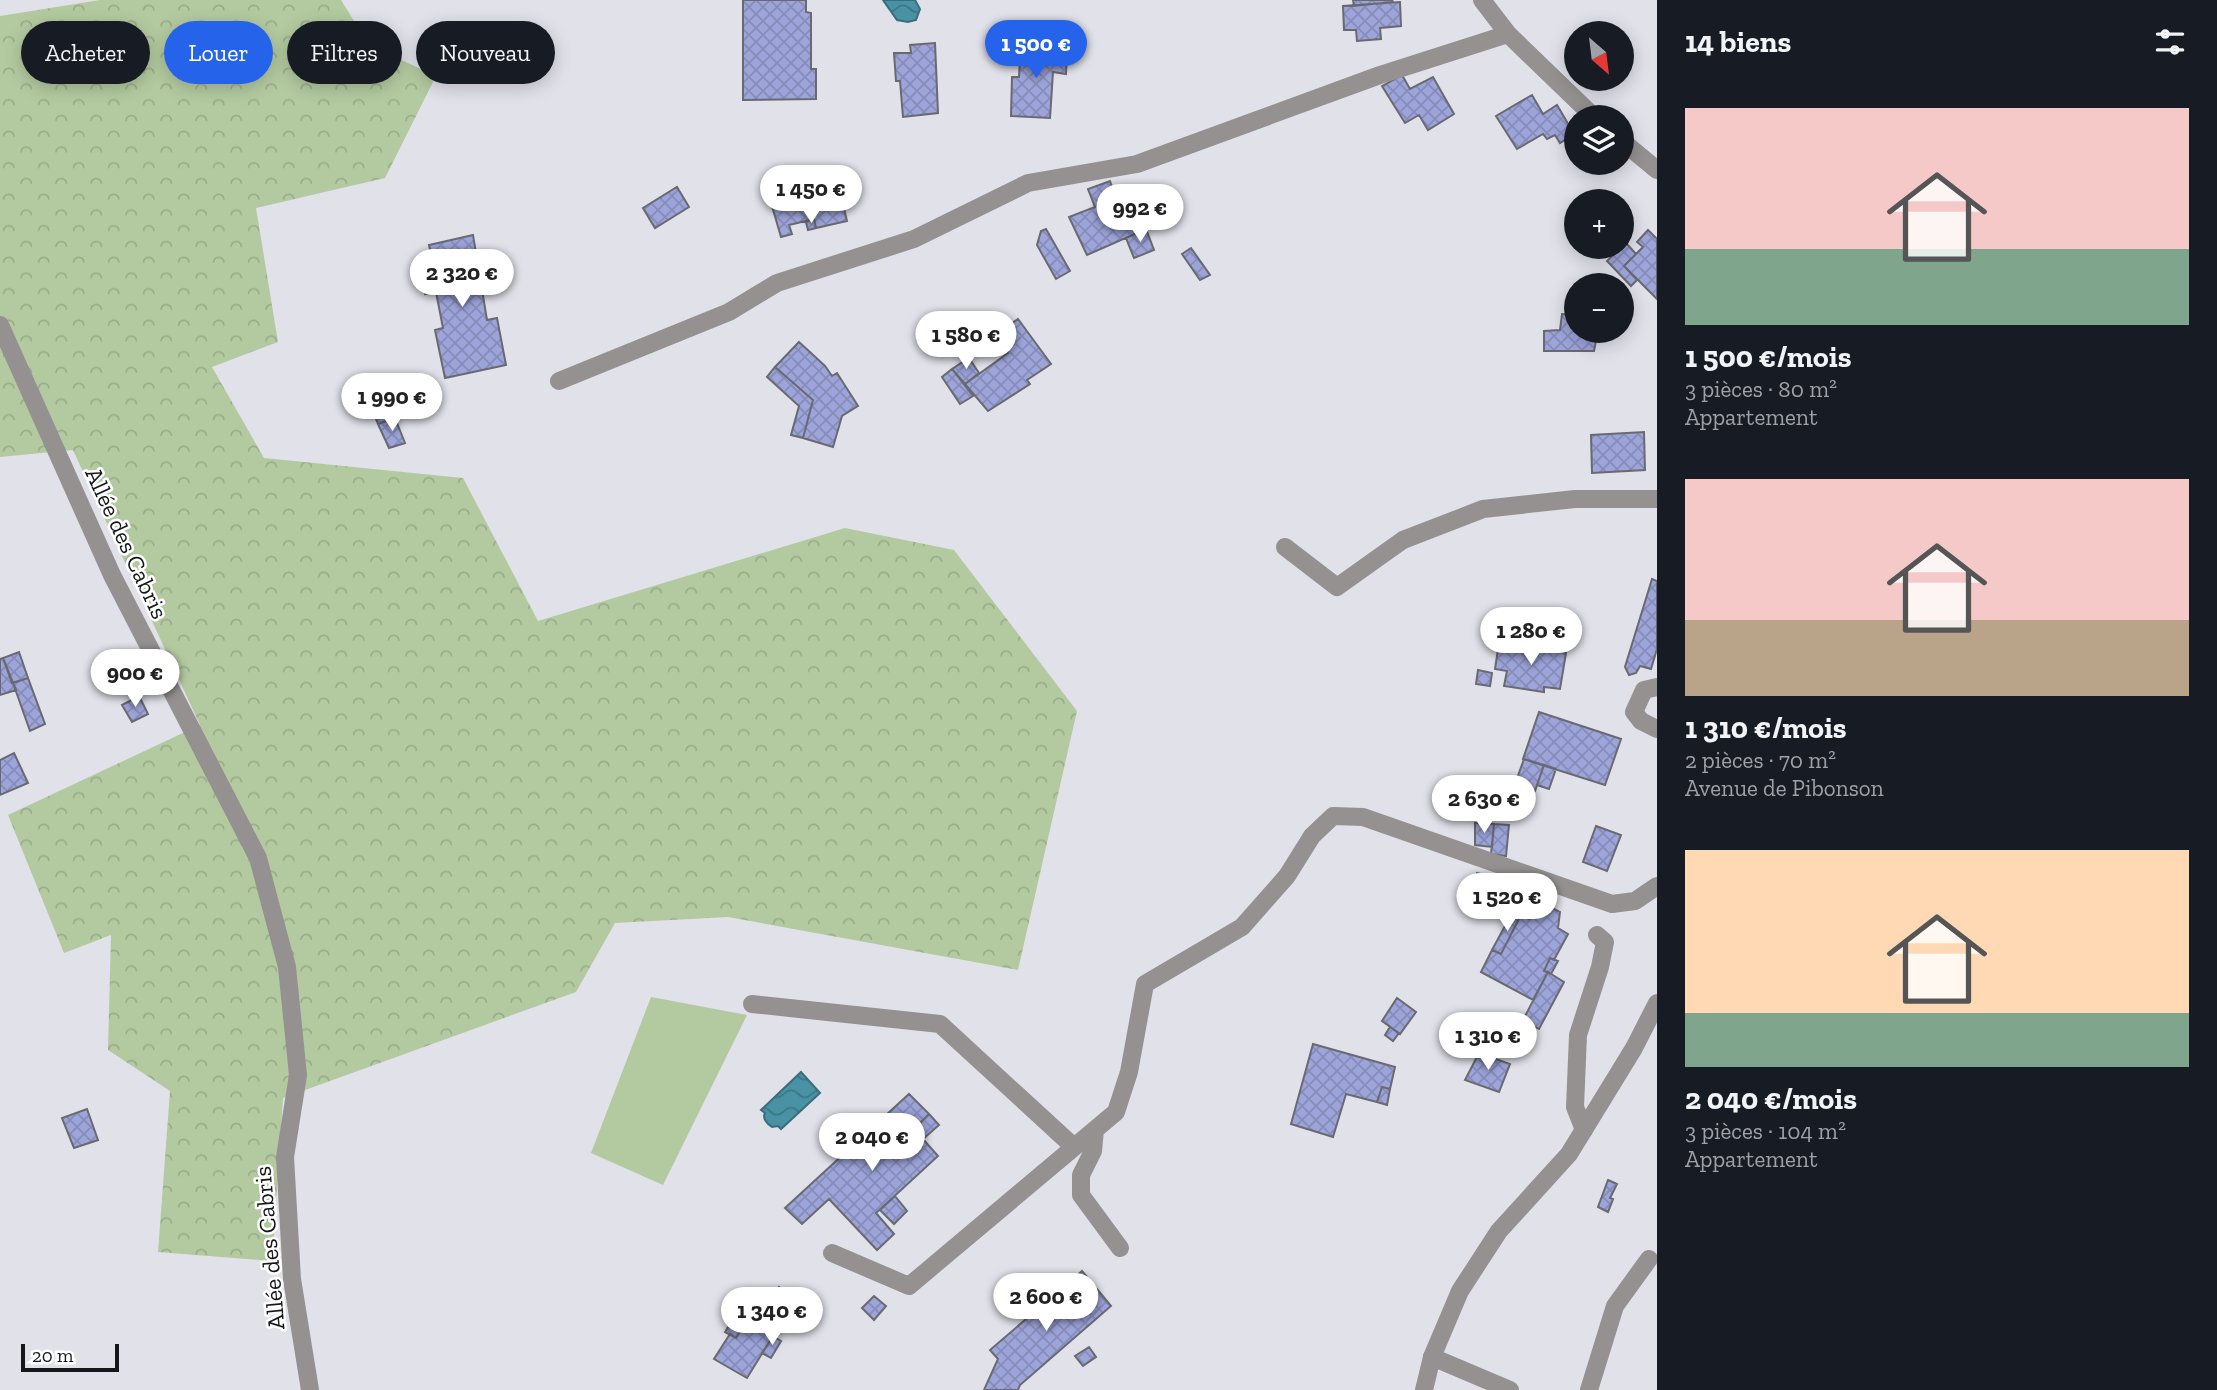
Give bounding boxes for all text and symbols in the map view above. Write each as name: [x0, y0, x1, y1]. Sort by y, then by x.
pin: 1 500 €: [971, 20, 1101, 80]
chip: Acheter: [21, 21, 150, 84]
chip: Louer: [164, 21, 273, 84]
chip: Filtres: [287, 21, 402, 84]
chip: Nouveau: [416, 21, 555, 84]
north arrow: [1564, 21, 1634, 91]
map controls: [1564, 21, 1634, 343]
icon: filters: [2151, 23, 2189, 61]
text: 14 biens: [1685, 24, 1791, 60]
text: 1 500 €: [1001, 29, 1071, 57]
button: layers: [1564, 105, 1634, 175]
icon: home: [1874, 154, 2000, 280]
pin: 1 450 €: [746, 166, 876, 225]
text: 1 450 €: [776, 174, 846, 202]
pin: 992 €: [1091, 184, 1189, 244]
button: +: [1564, 189, 1634, 259]
text: 992 €: [1113, 193, 1167, 221]
pin: 2 320 €: [397, 250, 527, 309]
text: 2 320 €: [426, 258, 498, 286]
button: −: [1564, 273, 1634, 343]
pin: 1 580 €: [901, 312, 1031, 371]
text: 1 580 €: [931, 320, 1001, 348]
text: 1 500 €/mois: [1685, 339, 1851, 375]
pin: 1 990 €: [327, 374, 457, 433]
text: 3 pièces · 80 m²: [1685, 375, 1837, 403]
text: 1 990 €: [357, 382, 427, 410]
text: Appartement: [1685, 403, 1818, 431]
street label: Allée des Cabris: [79, 463, 175, 623]
icon: home: [1874, 525, 2000, 651]
pin: 1 280 €: [1466, 608, 1596, 667]
text: 1 280 €: [1496, 616, 1566, 644]
pin: 900 €: [86, 650, 184, 709]
text: 900 €: [107, 658, 163, 686]
text: 1 310 €/mois: [1685, 710, 1847, 746]
text: 2 pièces · 70 m²: [1685, 746, 1836, 774]
text: Avenue de Pibonson: [1685, 774, 1884, 802]
pin: 2 630 €: [1419, 776, 1549, 835]
text: 2 630 €: [1448, 784, 1520, 812]
pin: 1 520 €: [1442, 874, 1572, 933]
text: 1 520 €: [1472, 882, 1542, 910]
icon: home: [1874, 896, 2000, 1022]
pin: 1 310 €: [1423, 1012, 1553, 1072]
text: 1 310 €: [1455, 1021, 1521, 1049]
text: 2 040 €/mois: [1685, 1081, 1857, 1117]
pin: 2 040 €: [807, 1114, 937, 1173]
text: 3 pièces · 104 m²: [1685, 1117, 1846, 1145]
text: 2 040 €: [835, 1122, 909, 1150]
text: Appartement: [1685, 1145, 1818, 1173]
street label: Allée des Cabris: [247, 1165, 291, 1331]
pin: 2 600 €: [981, 1274, 1111, 1333]
text: 2 600 €: [1009, 1282, 1083, 1310]
pin: 1 340 €: [707, 1288, 837, 1347]
text: 1 340 €: [737, 1296, 807, 1324]
scale bar: [21, 1341, 119, 1373]
text: 20 m: [32, 1344, 73, 1367]

